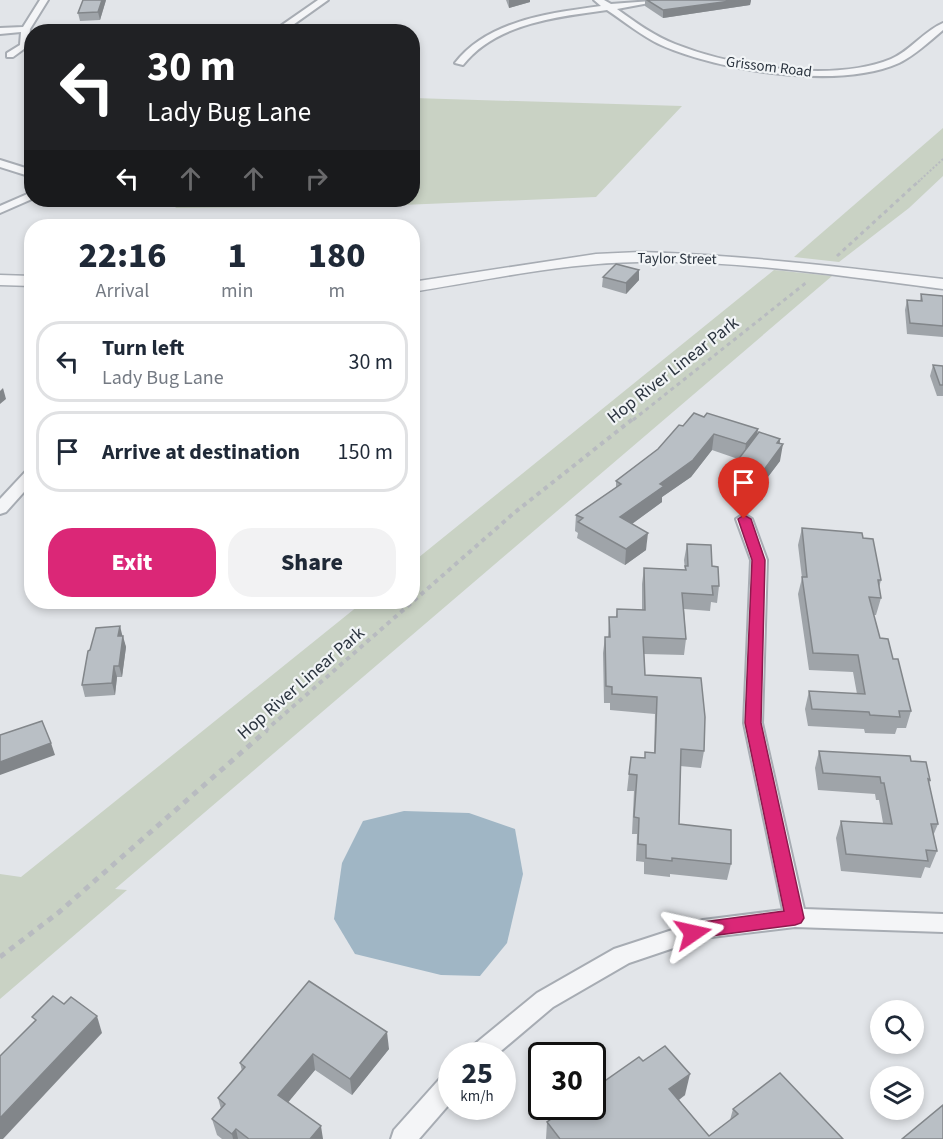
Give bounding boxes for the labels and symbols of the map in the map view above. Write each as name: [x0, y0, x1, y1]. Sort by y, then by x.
street label: Grissom Road: [725, 51, 813, 83]
street label: Taylor Street: [637, 248, 717, 270]
street label: Hop River Linear Park: [602, 310, 744, 429]
pin: [718, 457, 769, 519]
street label: Hop River Linear Park: [232, 621, 370, 745]
position arrow: [661, 901, 725, 965]
speed limit sign: 30: [528, 1042, 606, 1120]

